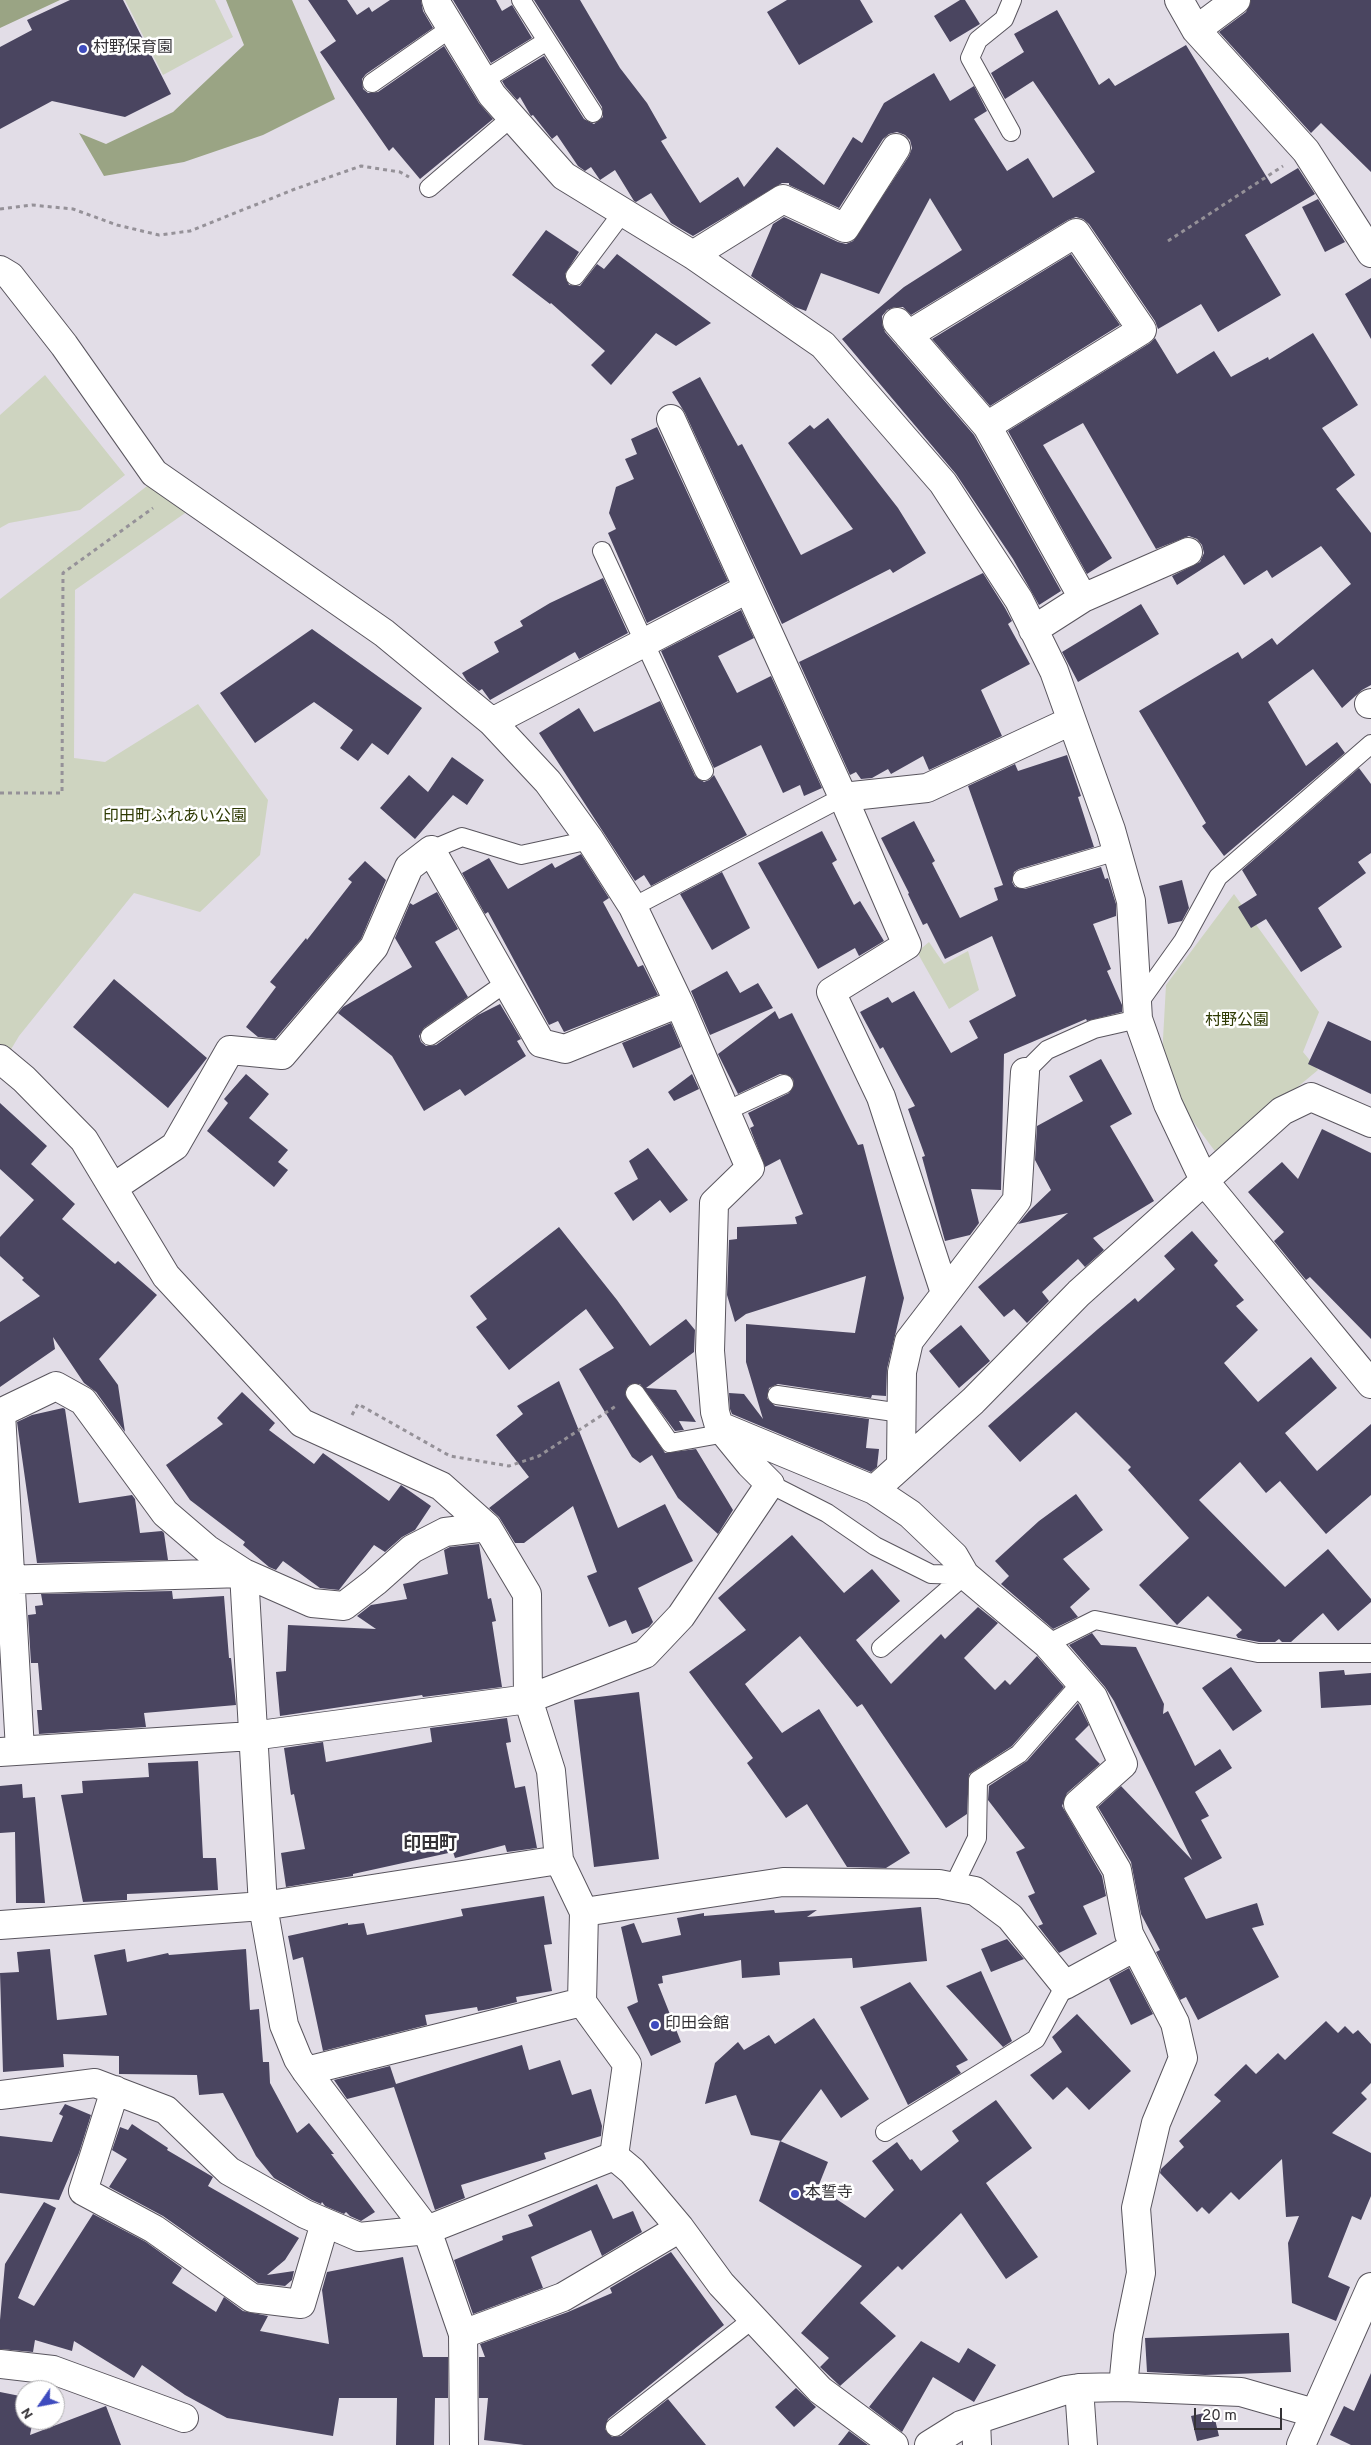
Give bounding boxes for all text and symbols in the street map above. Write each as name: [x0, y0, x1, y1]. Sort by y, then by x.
place label: 村野保育園: [93, 39, 173, 59]
marker: 村野保育園: [77, 43, 89, 55]
park label: 印田町ふれあい公園: [103, 808, 247, 828]
park label: 村野公園: [1205, 1012, 1269, 1032]
district label: 印田町: [403, 1834, 457, 1856]
place label: 印田会館: [665, 2015, 729, 2035]
marker: 印田会館: [649, 2019, 661, 2031]
place label: 本誓寺: [805, 2184, 853, 2204]
marker: 本誓寺: [789, 2188, 801, 2200]
north arrow: [15, 2380, 65, 2430]
scale bar: [1196, 2398, 1284, 2430]
text: N: [18, 2404, 38, 2422]
text: 20 m: [1202, 2407, 1237, 2426]

